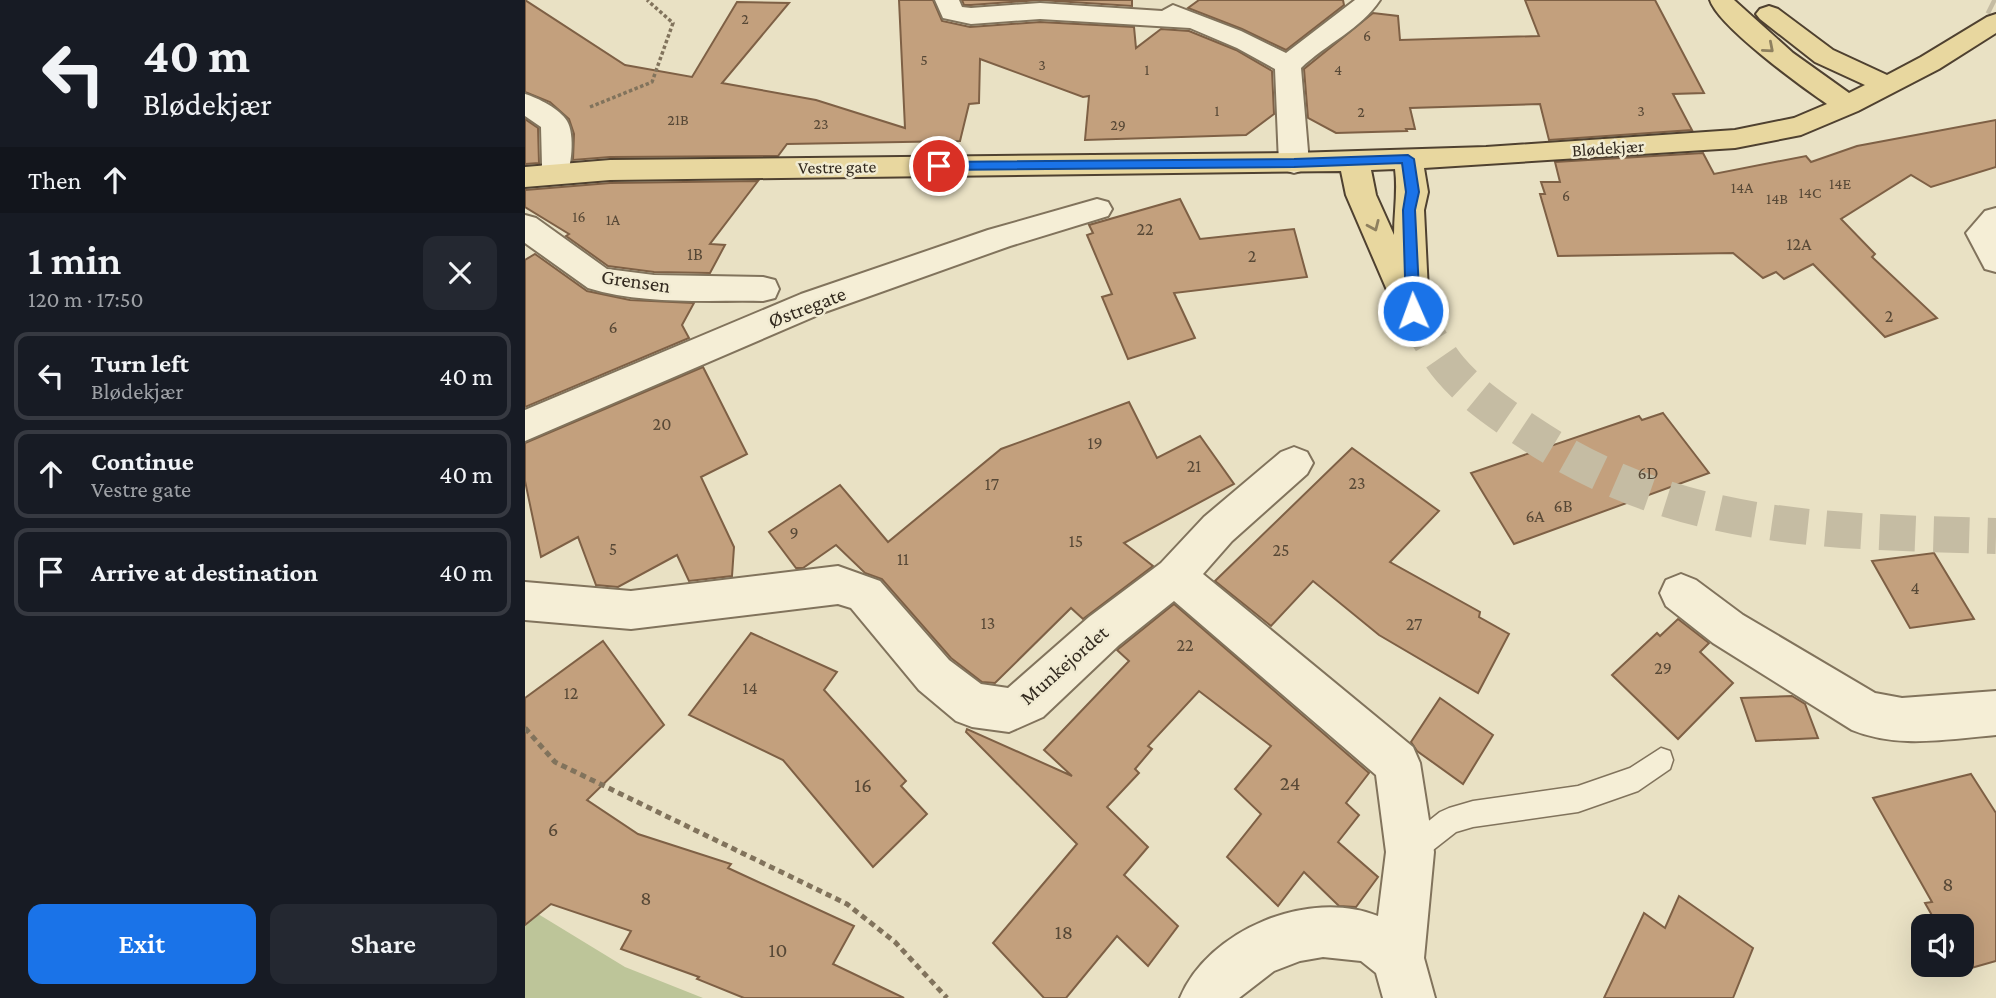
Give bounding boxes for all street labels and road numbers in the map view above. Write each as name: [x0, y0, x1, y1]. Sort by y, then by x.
street label: Blødekjær: [1571, 135, 1646, 162]
street label: Vestre gate: [798, 156, 876, 178]
street label: Grensen: [600, 264, 672, 298]
street label: Østregate: [765, 281, 849, 333]
street label: Munkejordet: [1015, 620, 1114, 710]

